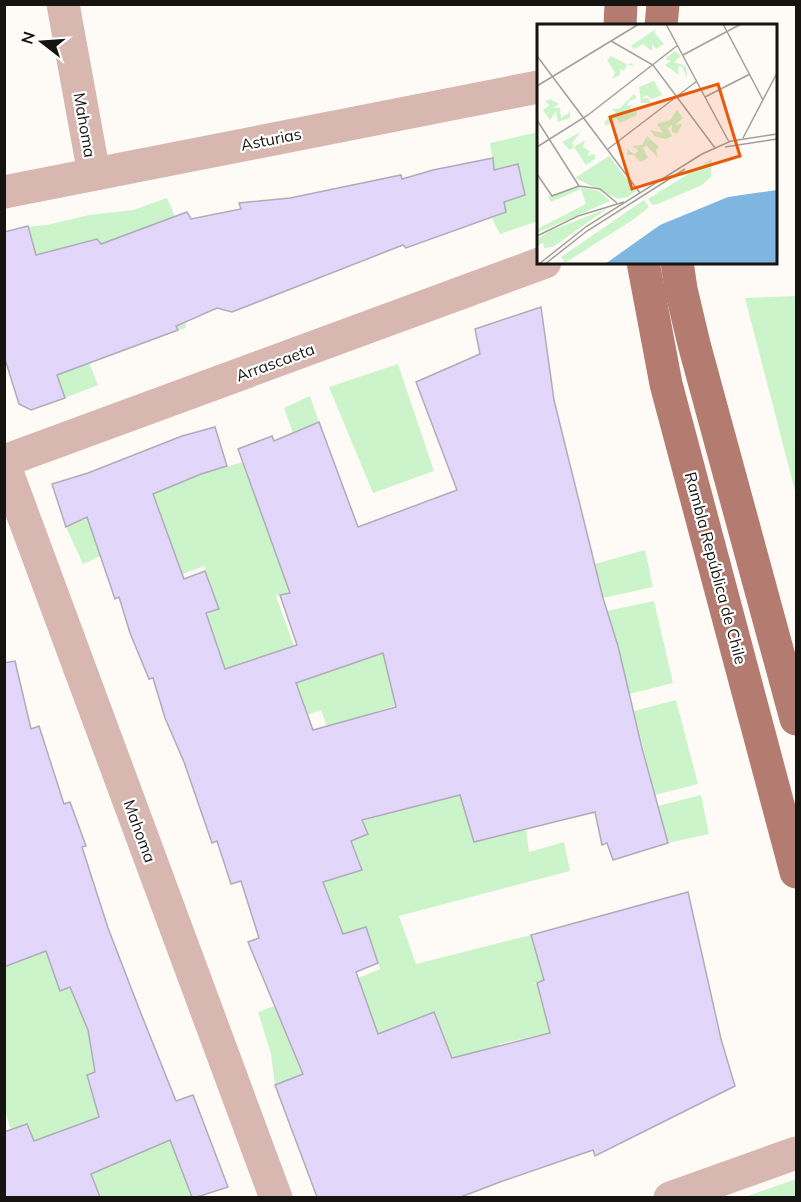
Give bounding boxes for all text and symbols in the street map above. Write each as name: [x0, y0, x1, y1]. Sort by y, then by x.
north arrow: [12, 12, 72, 72]
inset map: [537, 24, 777, 264]
text: N: [16, 29, 39, 46]
street label: Mahoma: [69, 91, 101, 159]
street label: Asturias: [239, 123, 303, 155]
street label: Arrascaeta: [233, 339, 317, 385]
street label: Rambla República de Chile: [681, 470, 751, 666]
street label: Mahoma: [119, 797, 161, 865]

